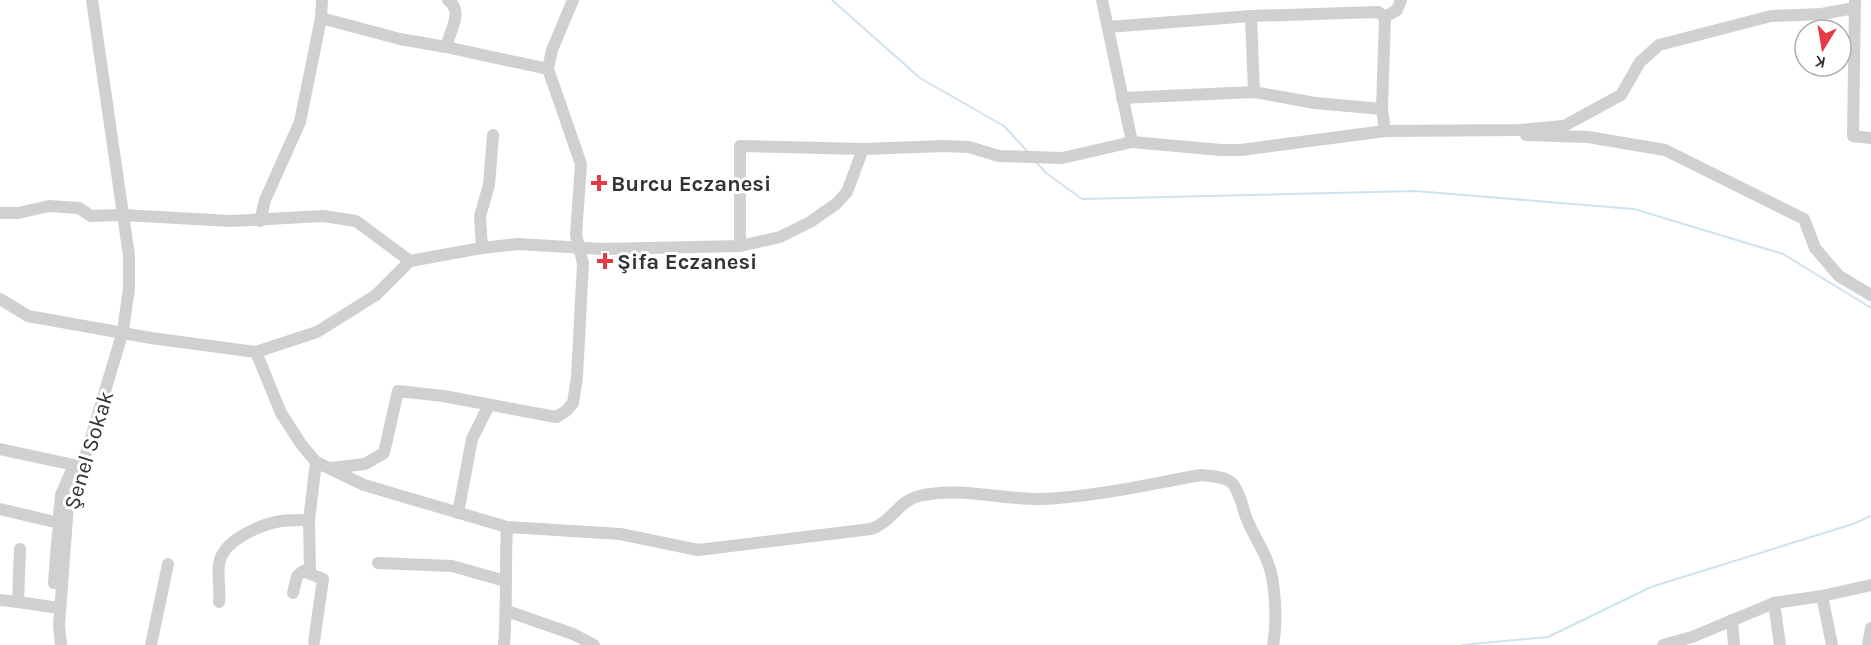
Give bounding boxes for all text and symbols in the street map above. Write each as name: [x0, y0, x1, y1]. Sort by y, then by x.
north arrow: [1793, 18, 1853, 78]
text: K: [1813, 52, 1827, 73]
place label: Burcu Eczanesi: [611, 171, 771, 197]
marker: Burcu Eczanesi: [592, 176, 606, 190]
place label: Şifa Eczanesi: [617, 249, 757, 275]
marker: Şifa Eczanesi: [598, 254, 612, 268]
street label: Şenel Sokak: [59, 388, 119, 513]

